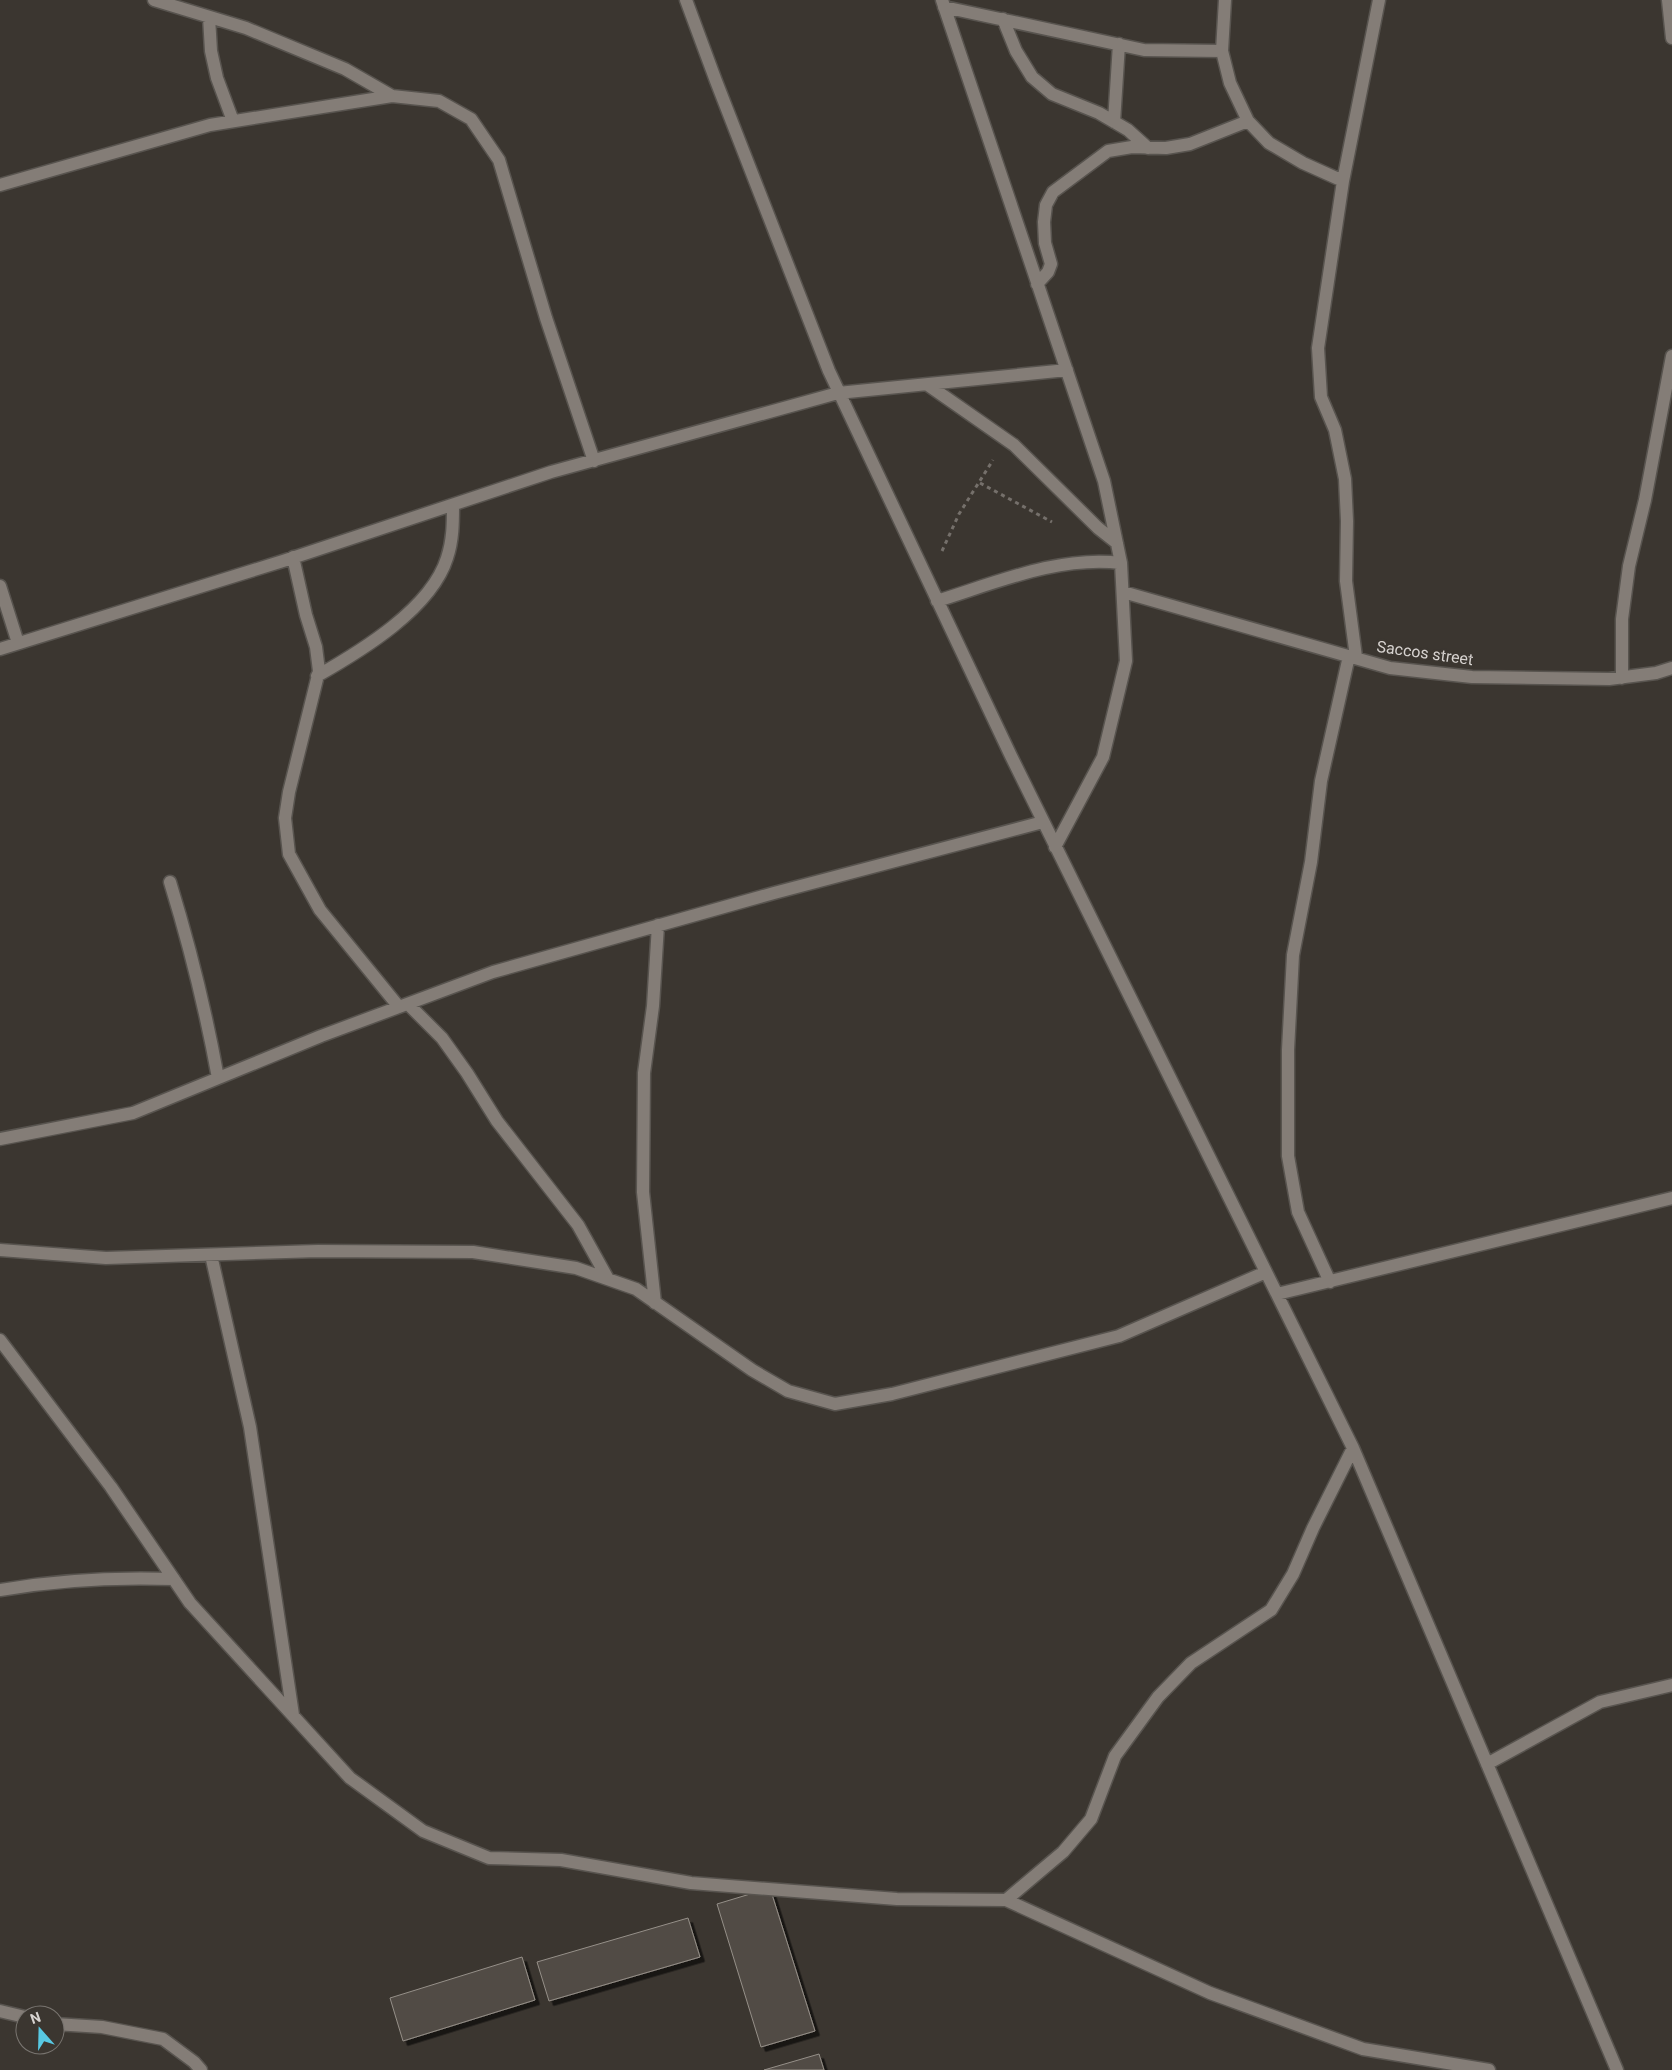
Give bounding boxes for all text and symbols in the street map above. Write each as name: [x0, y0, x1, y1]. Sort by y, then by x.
street label: Saccos street: [1376, 637, 1474, 669]
north arrow: [15, 2005, 65, 2055]
text: N: [28, 2009, 43, 2027]

